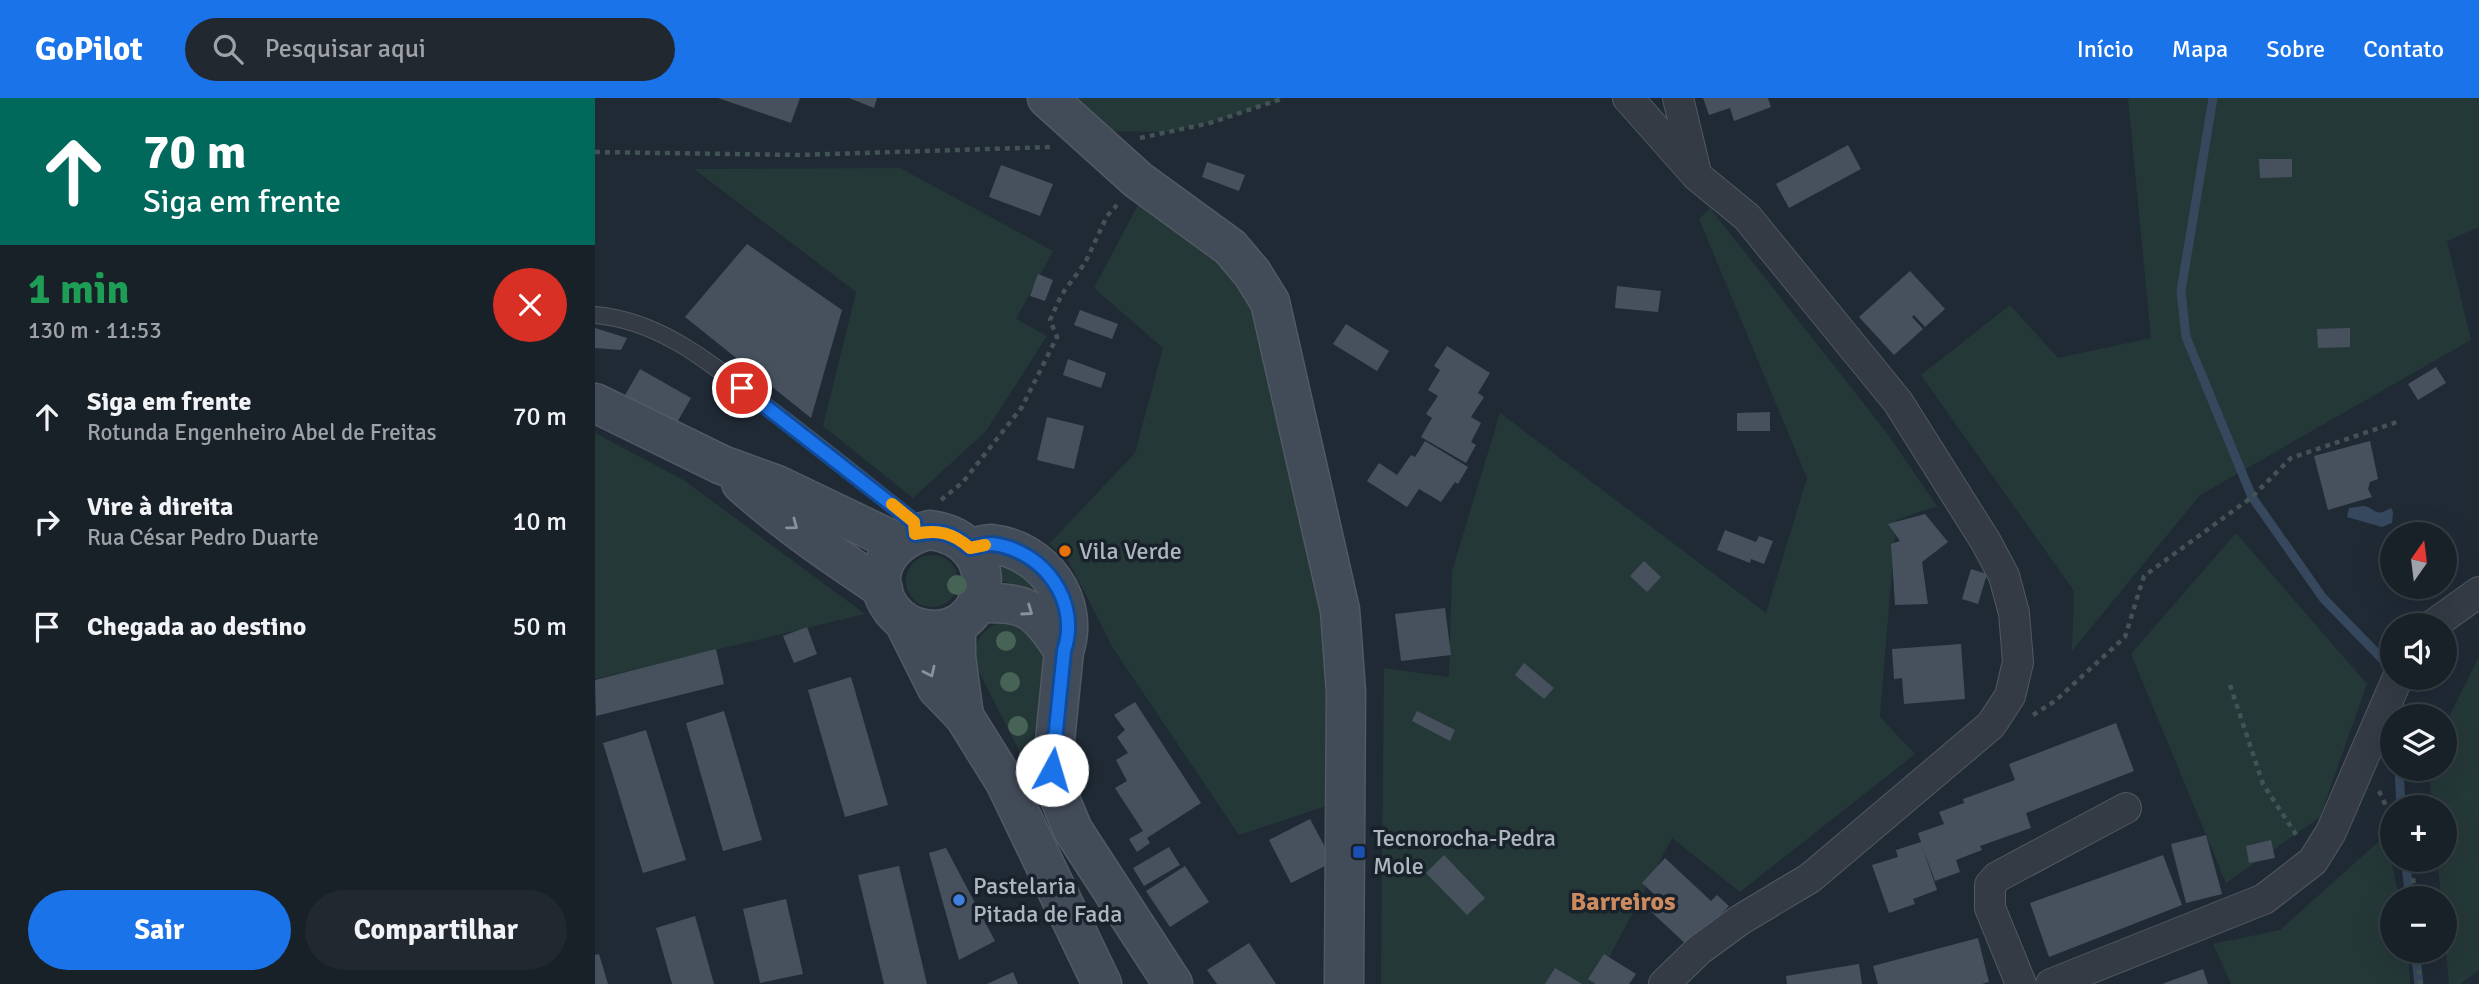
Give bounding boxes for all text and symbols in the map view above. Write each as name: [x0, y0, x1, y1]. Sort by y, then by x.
search box: [185, 18, 675, 81]
text: GoPilot: [35, 29, 143, 70]
icon: search: [209, 30, 247, 68]
text: Pesquisar aqui: [265, 33, 426, 65]
text: Início: [2077, 34, 2134, 64]
text: Mapa: [2172, 34, 2228, 64]
text: Sobre: [2266, 34, 2325, 64]
text: Contato: [2363, 34, 2444, 64]
text: 70 m: [143, 122, 246, 182]
icon: ahead: [28, 126, 119, 217]
text: Siga em frente: [143, 182, 341, 221]
text: 1 min: [28, 264, 129, 315]
button: close: [493, 268, 567, 342]
text: 130 m · 11:53: [28, 316, 162, 345]
pin: [712, 358, 772, 418]
icon: arrive: [723, 369, 761, 407]
text: Siga em frente: [87, 386, 251, 418]
icon: ahead: [28, 398, 66, 436]
text: 70 m: [512, 401, 567, 433]
text: Rotunda Engenheiro Abel de Freitas: [87, 418, 437, 447]
text: Vire à direita: [87, 491, 233, 523]
icon: right: [28, 503, 66, 541]
text: 10 m: [512, 506, 567, 538]
one-way arrow: [785, 517, 797, 530]
north arrow: [2380, 522, 2457, 598]
map controls: [2380, 522, 2457, 963]
text: Rua César Pedro Duarte: [87, 523, 319, 552]
place label: Vila Verde: [1079, 536, 1182, 566]
marker: Vila Verde: [1057, 543, 1073, 559]
one-way arrow: [1020, 603, 1033, 615]
icon: arrive: [28, 608, 66, 646]
text: Chegada ao destino: [87, 611, 306, 643]
text: 50 m: [512, 611, 567, 643]
button: sound: [2380, 613, 2457, 690]
one-way arrow: [921, 665, 935, 677]
button: layers: [2380, 704, 2457, 781]
position arrow: [1015, 733, 1089, 807]
button: +: [2380, 795, 2457, 872]
place label: Tecnorocha-Pedra Mole: [1373, 823, 1556, 881]
marker: Tecnorocha-Pedra Mole: [1351, 844, 1367, 860]
place label: Pastelaria Pitada de Fada: [973, 871, 1122, 929]
district label: Barreiros: [1570, 886, 1676, 918]
button: −: [2380, 886, 2457, 963]
button: Sair: [28, 890, 291, 970]
button: Compartilhar: [305, 890, 567, 970]
marker: Pastelaria Pitada de Fada: [951, 892, 967, 908]

